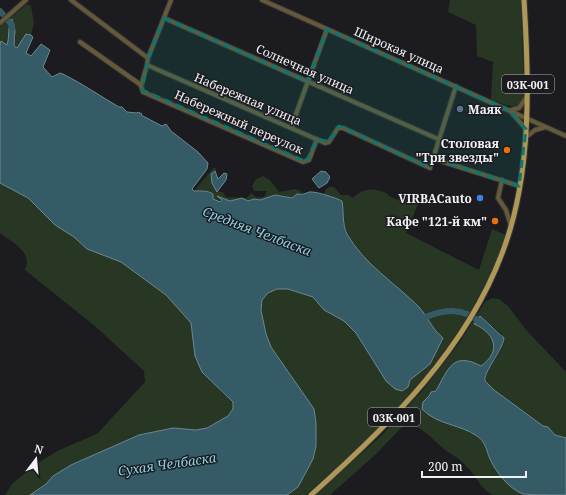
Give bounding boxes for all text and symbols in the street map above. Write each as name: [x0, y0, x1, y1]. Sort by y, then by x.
street label: Широкая улица: [351, 23, 447, 77]
street label: Солнечная улица: [253, 40, 357, 98]
street label: Набережная улица: [192, 69, 305, 129]
road number: 03К-001: [502, 75, 554, 93]
street label: Набережный переулок: [172, 86, 307, 158]
place label: Маяк: [468, 101, 502, 118]
marker: Маяк: [455, 104, 465, 114]
place label: Столовая "Три звезды": [415, 135, 500, 166]
marker: Столовая "Три звезды": [502, 145, 512, 155]
place label: VIRBACauto: [398, 190, 472, 207]
marker: VIRBACauto: [475, 193, 485, 203]
water label: Средняя Челбаска: [200, 202, 314, 260]
place label: Кафе "121-й км": [386, 213, 487, 230]
marker: Кафе "121-й км": [490, 216, 500, 226]
road number: 03К-001: [368, 408, 420, 426]
north arrow: [16, 439, 56, 479]
text: N: [33, 441, 45, 457]
water label: Сухая Челбаска: [117, 448, 218, 480]
scale bar: [422, 453, 526, 479]
text: 200 m: [428, 458, 463, 475]

